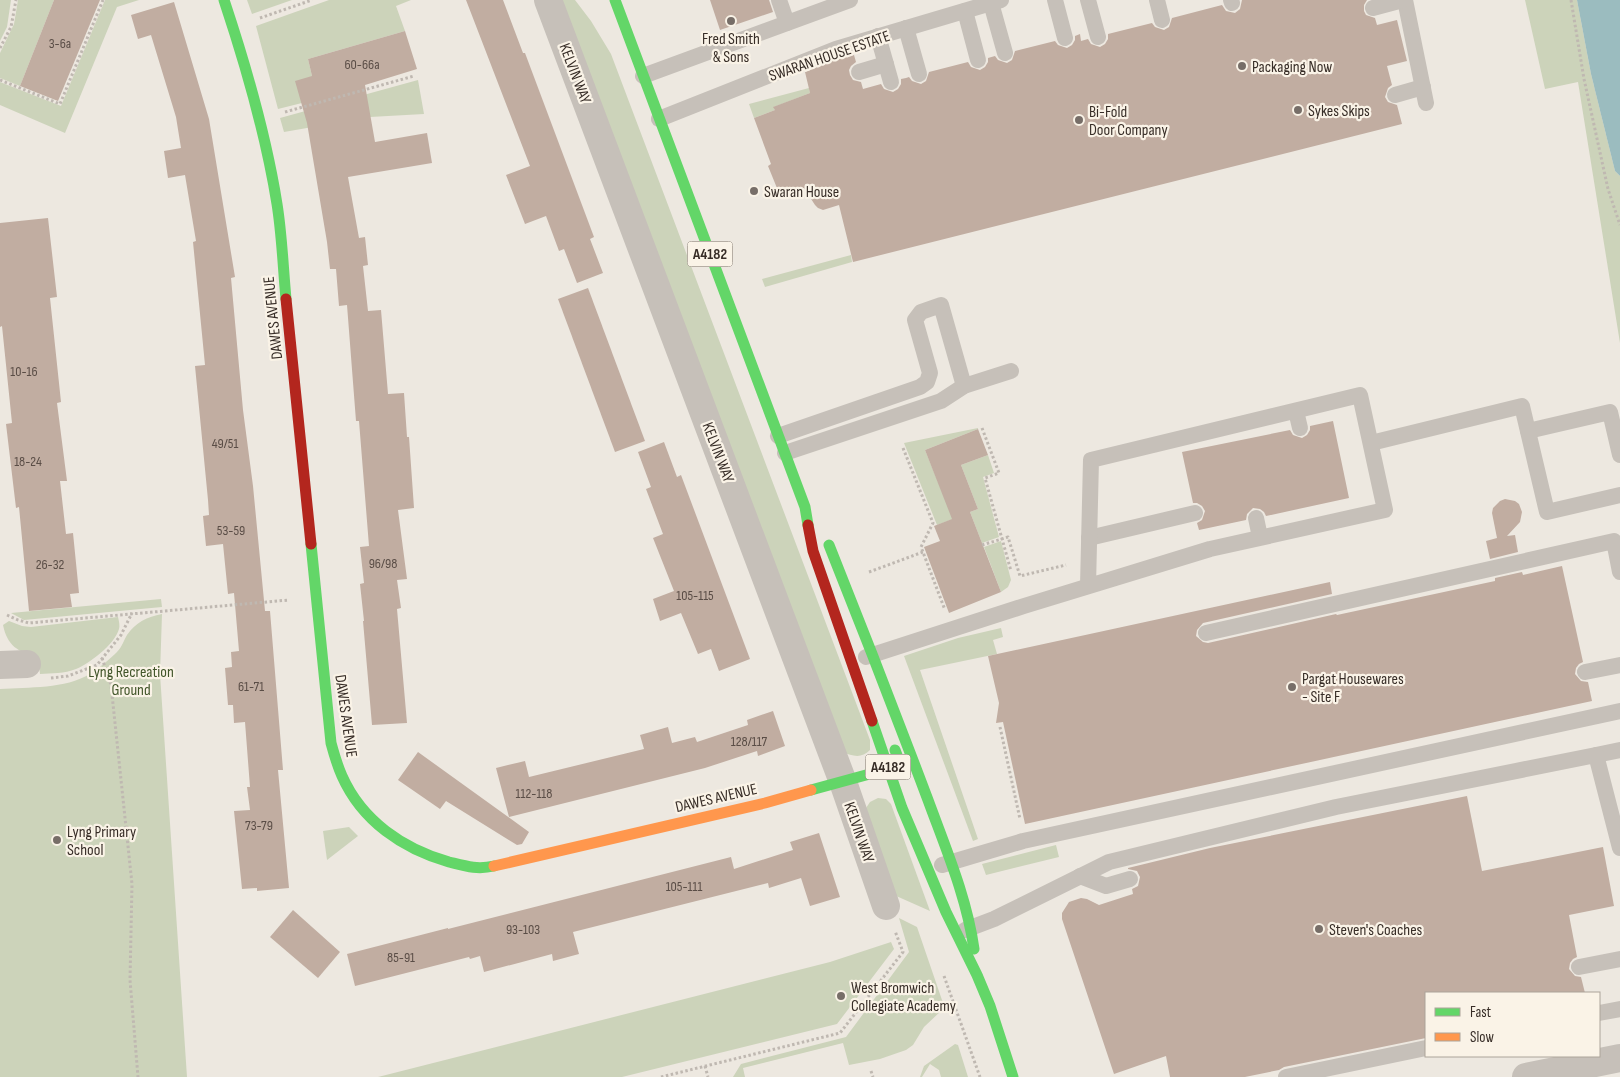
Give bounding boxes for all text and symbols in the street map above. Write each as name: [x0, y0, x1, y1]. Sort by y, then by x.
marker: Fred Smith & Sons: [725, 15, 737, 27]
street label: SWARAN HOUSE ESTATE: [766, 27, 893, 86]
place label: Fred Smith & Sons: [702, 30, 760, 67]
house number: 3-6a: [49, 35, 71, 52]
street label: KELVIN WAY: [554, 41, 595, 107]
house number: 60-66a: [344, 56, 380, 73]
place label: Packaging Now: [1252, 58, 1332, 77]
marker: Packaging Now: [1236, 60, 1248, 72]
place label: Sykes Skips: [1308, 102, 1370, 121]
place label: Bi-Fold Door Company: [1089, 103, 1168, 140]
marker: Sykes Skips: [1292, 104, 1304, 116]
marker: Bi-Fold Door Company: [1073, 114, 1085, 126]
place label: Swaran House: [764, 183, 839, 202]
marker: Swaran House: [748, 185, 760, 197]
road number: A4182: [688, 242, 732, 266]
street label: DAWES AVENUE: [260, 275, 287, 360]
house number: 10-16: [10, 363, 38, 380]
street label: KELVIN WAY: [697, 420, 738, 486]
house number: 49/51: [212, 435, 238, 452]
house number: 18-24: [14, 453, 42, 470]
house number: 53-59: [217, 522, 245, 539]
house number: 96/98: [369, 555, 397, 572]
house number: 26-32: [36, 556, 65, 573]
house number: 105-115: [676, 587, 714, 604]
park label: Lyng Recreation Ground: [88, 663, 174, 700]
place label: Pargat Housewares - Site F: [1302, 670, 1404, 707]
street label: DAWES AVENUE: [330, 674, 361, 759]
house number: 61-71: [238, 678, 264, 695]
marker: Pargat Housewares - Site F: [1286, 681, 1298, 693]
house number: 128/117: [731, 733, 768, 750]
road number: A4182: [866, 754, 910, 780]
street label: DAWES AVENUE: [674, 780, 759, 817]
house number: 112-118: [516, 785, 552, 802]
street label: KELVIN WAY: [839, 800, 878, 866]
house number: 73-79: [245, 817, 273, 834]
place label: Lyng Primary School: [67, 823, 136, 860]
marker: Lyng Primary School: [51, 834, 63, 846]
house number: 105-111: [666, 878, 702, 895]
house number: 93-103: [506, 921, 540, 938]
place label: Steven's Coaches: [1329, 921, 1423, 940]
marker: Steven's Coaches: [1313, 923, 1325, 935]
house number: 85-91: [387, 949, 415, 966]
place label: West Bromwich Collegiate Academy: [851, 979, 956, 1016]
marker: West Bromwich Collegiate Academy: [835, 990, 847, 1002]
legend: [1425, 992, 1600, 1057]
text: Fast: [1470, 1003, 1492, 1022]
text: Slow: [1470, 1028, 1494, 1047]

